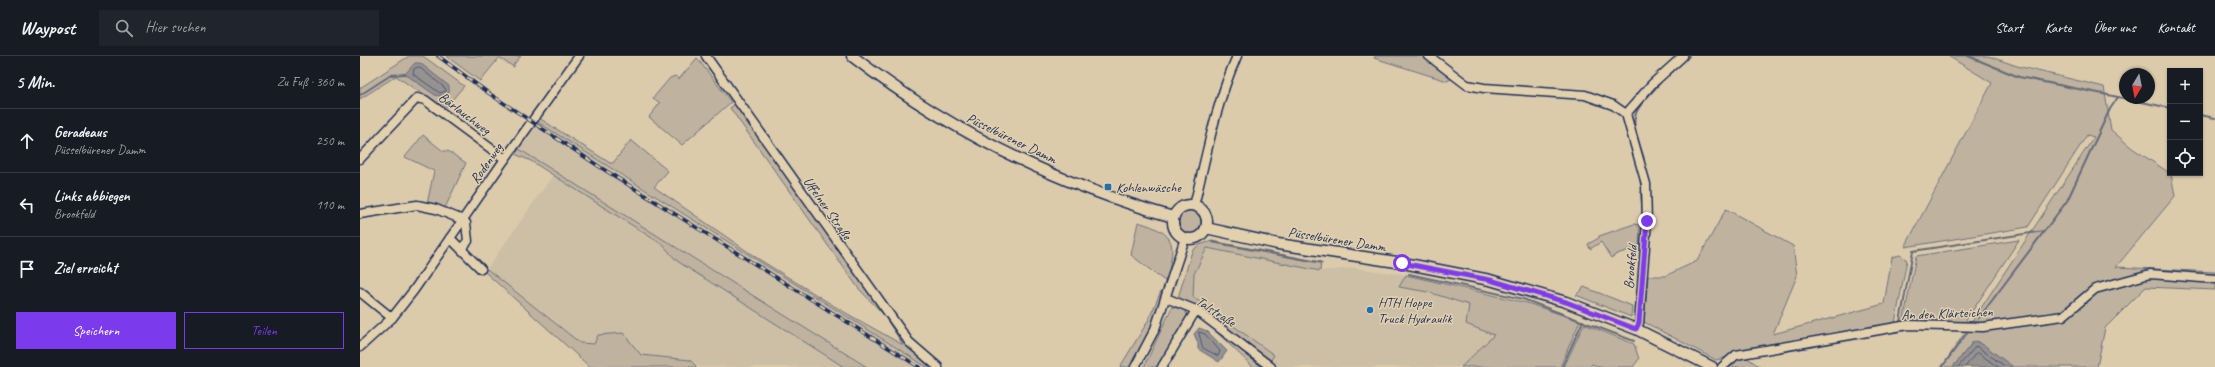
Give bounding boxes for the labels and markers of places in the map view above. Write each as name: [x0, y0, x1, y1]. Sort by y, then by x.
place label: Kohlenwäsche: [1116, 179, 1182, 196]
marker: Kohlenwäsche: [1103, 182, 1113, 192]
place label: HTH Hoppe Truck Hydraulik: [1378, 294, 1452, 327]
marker: HTH Hoppe Truck Hydraulik: [1365, 305, 1375, 315]

